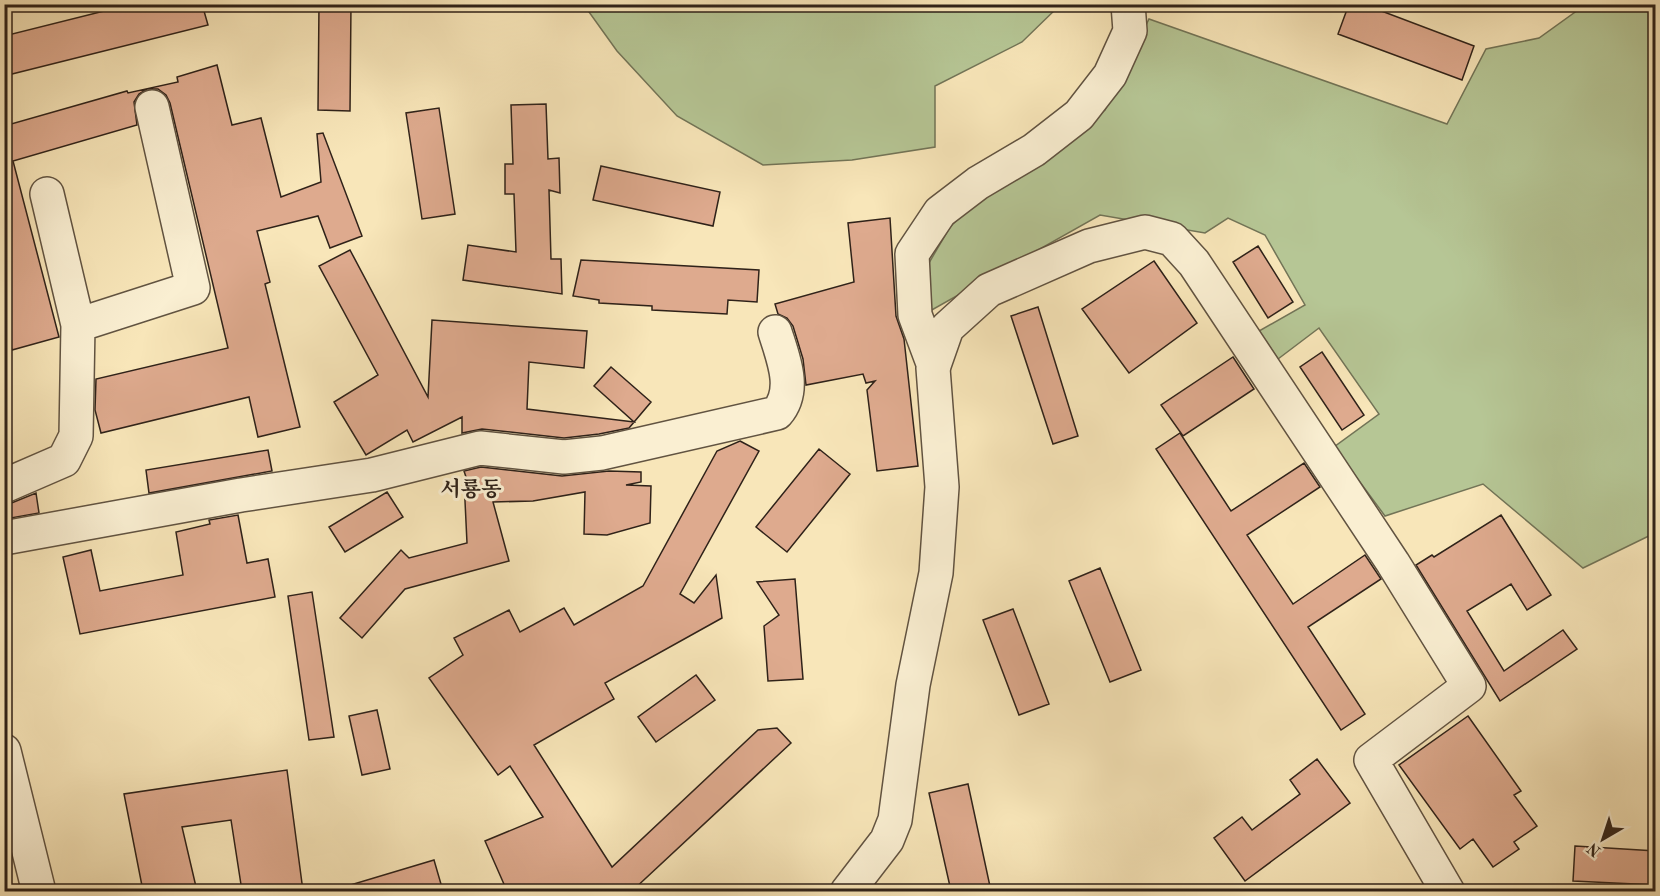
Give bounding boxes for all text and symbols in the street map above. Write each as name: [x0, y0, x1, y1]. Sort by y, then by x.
district label: 서룡동: [441, 477, 501, 501]
north arrow: [1573, 809, 1633, 869]
text: N: [1584, 839, 1605, 859]

